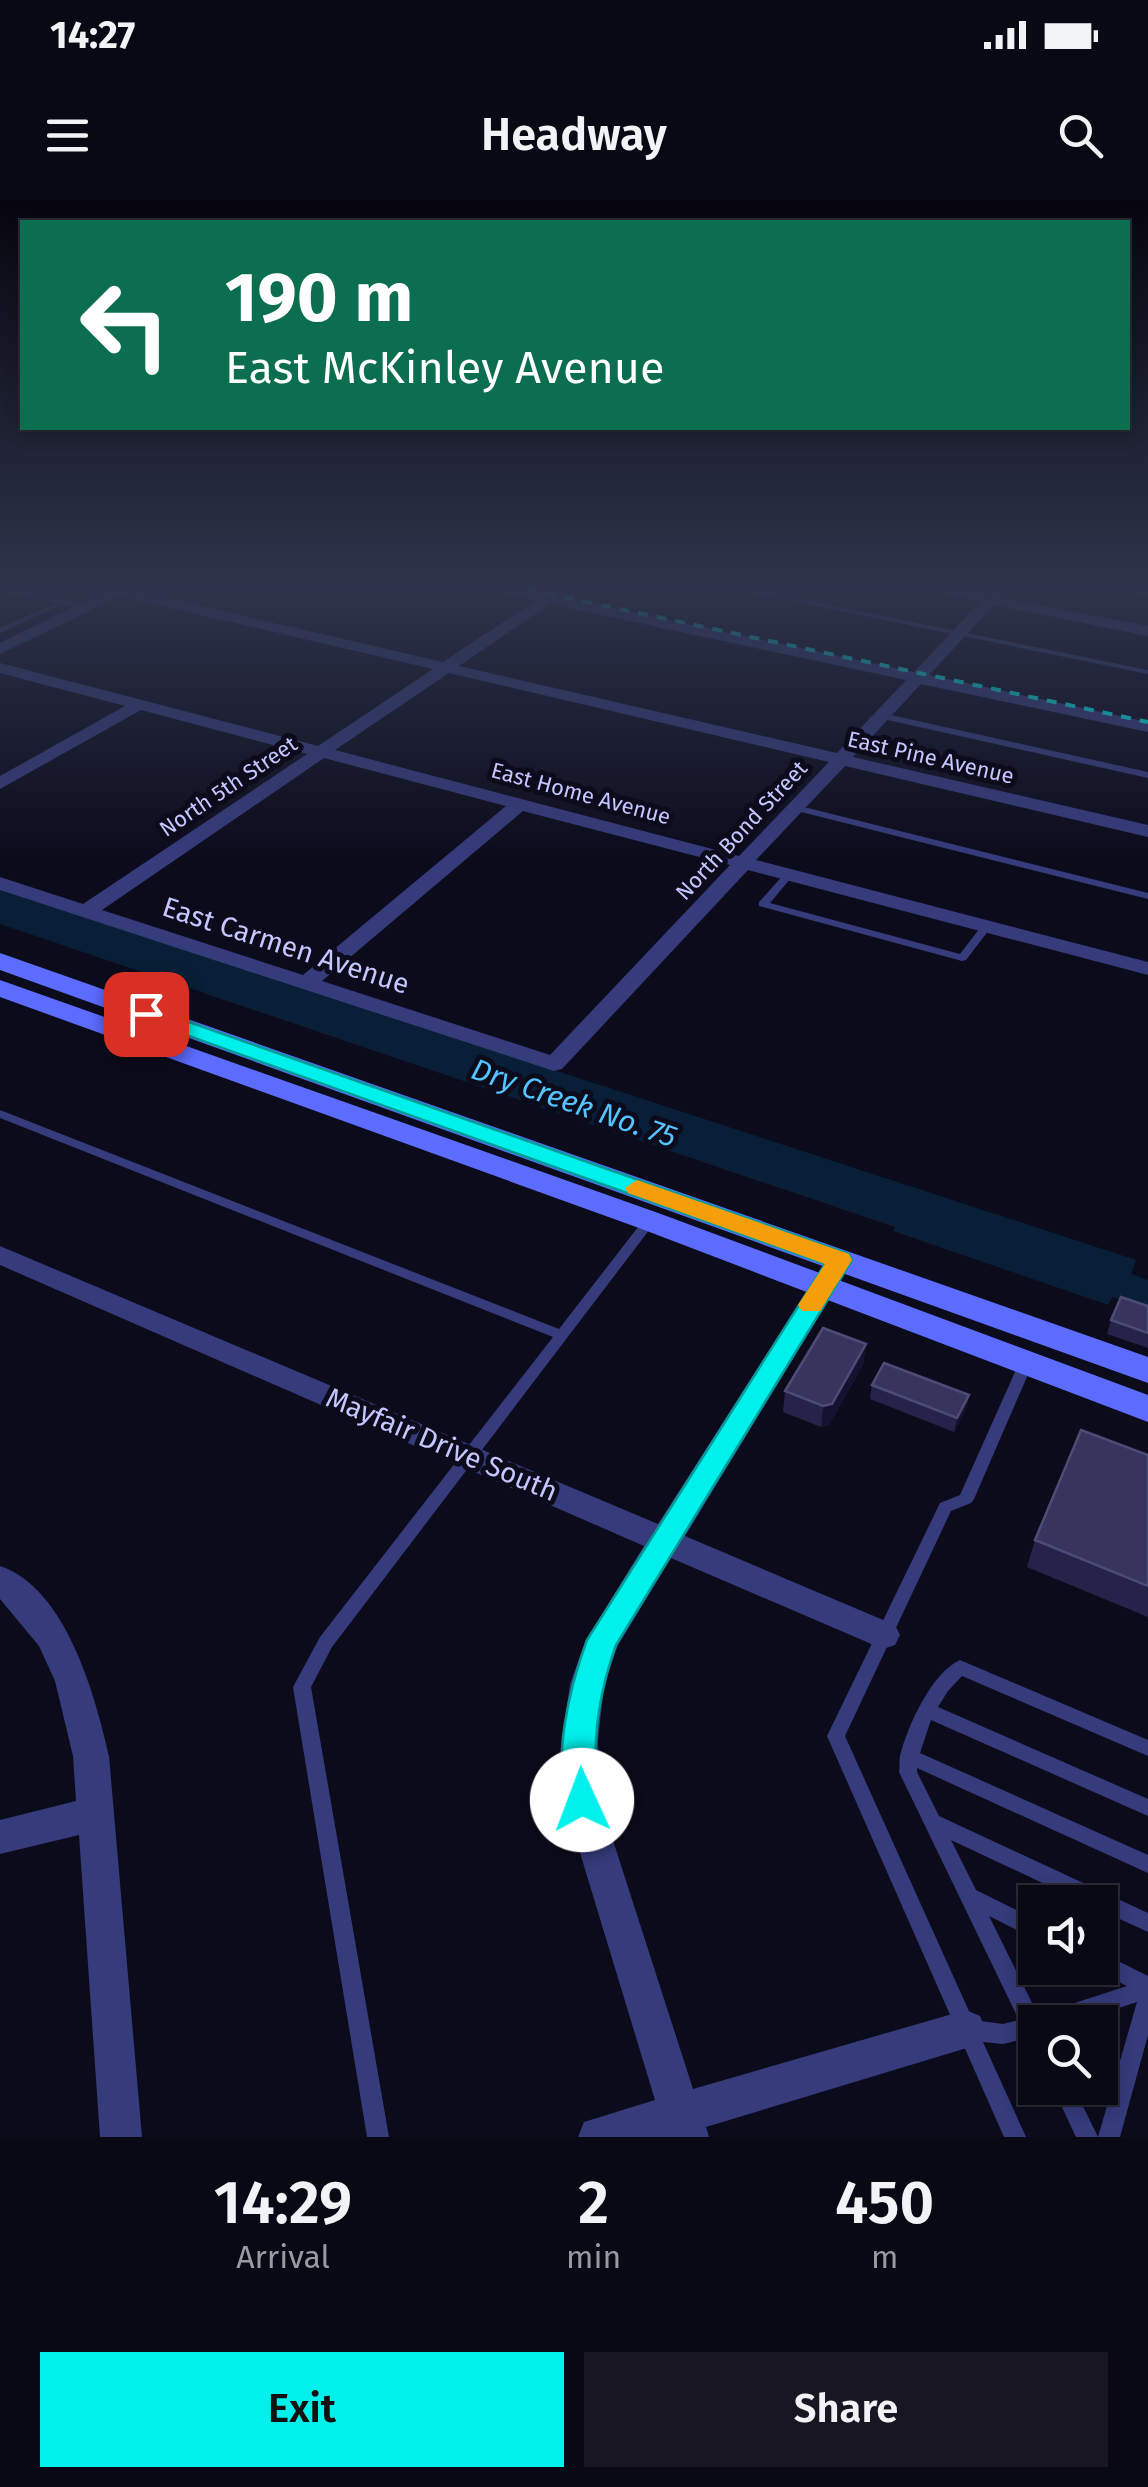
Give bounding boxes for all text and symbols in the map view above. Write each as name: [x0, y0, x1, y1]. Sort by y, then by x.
text: 14:27: [50, 12, 135, 58]
icon: menu: [40, 108, 95, 163]
text: Headway: [481, 108, 667, 162]
icon: search: [1053, 108, 1108, 163]
text: 190 m: [225, 256, 413, 340]
icon: left: [60, 260, 190, 390]
text: East McKinley Avenue: [225, 341, 665, 395]
street label: East Pine Avenue: [845, 725, 1017, 790]
street label: North 5th Street: [154, 730, 302, 842]
street label: North Bond Street: [670, 755, 813, 906]
street label: East Home Avenue: [488, 757, 674, 830]
street label: East Carmen Avenue: [158, 890, 413, 1001]
pin: [104, 972, 189, 1057]
icon: arrive: [119, 987, 174, 1042]
water label: Dry Creek No. 75: [467, 1051, 681, 1155]
street label: Mayfair Drive South: [321, 1381, 562, 1508]
position arrow: [530, 1748, 634, 1852]
map controls: [1018, 1885, 1118, 2105]
button: sound: [1018, 1885, 1118, 1985]
button: search: [1018, 2005, 1118, 2105]
text: 14:29: [214, 2167, 352, 2239]
text: 2: [578, 2167, 609, 2239]
text: 450: [835, 2167, 934, 2239]
text: Arrival: [236, 2238, 330, 2276]
text: min: [566, 2238, 621, 2276]
text: m: [871, 2238, 898, 2276]
button: Exit: [40, 2352, 564, 2467]
button: Share: [584, 2352, 1108, 2467]

